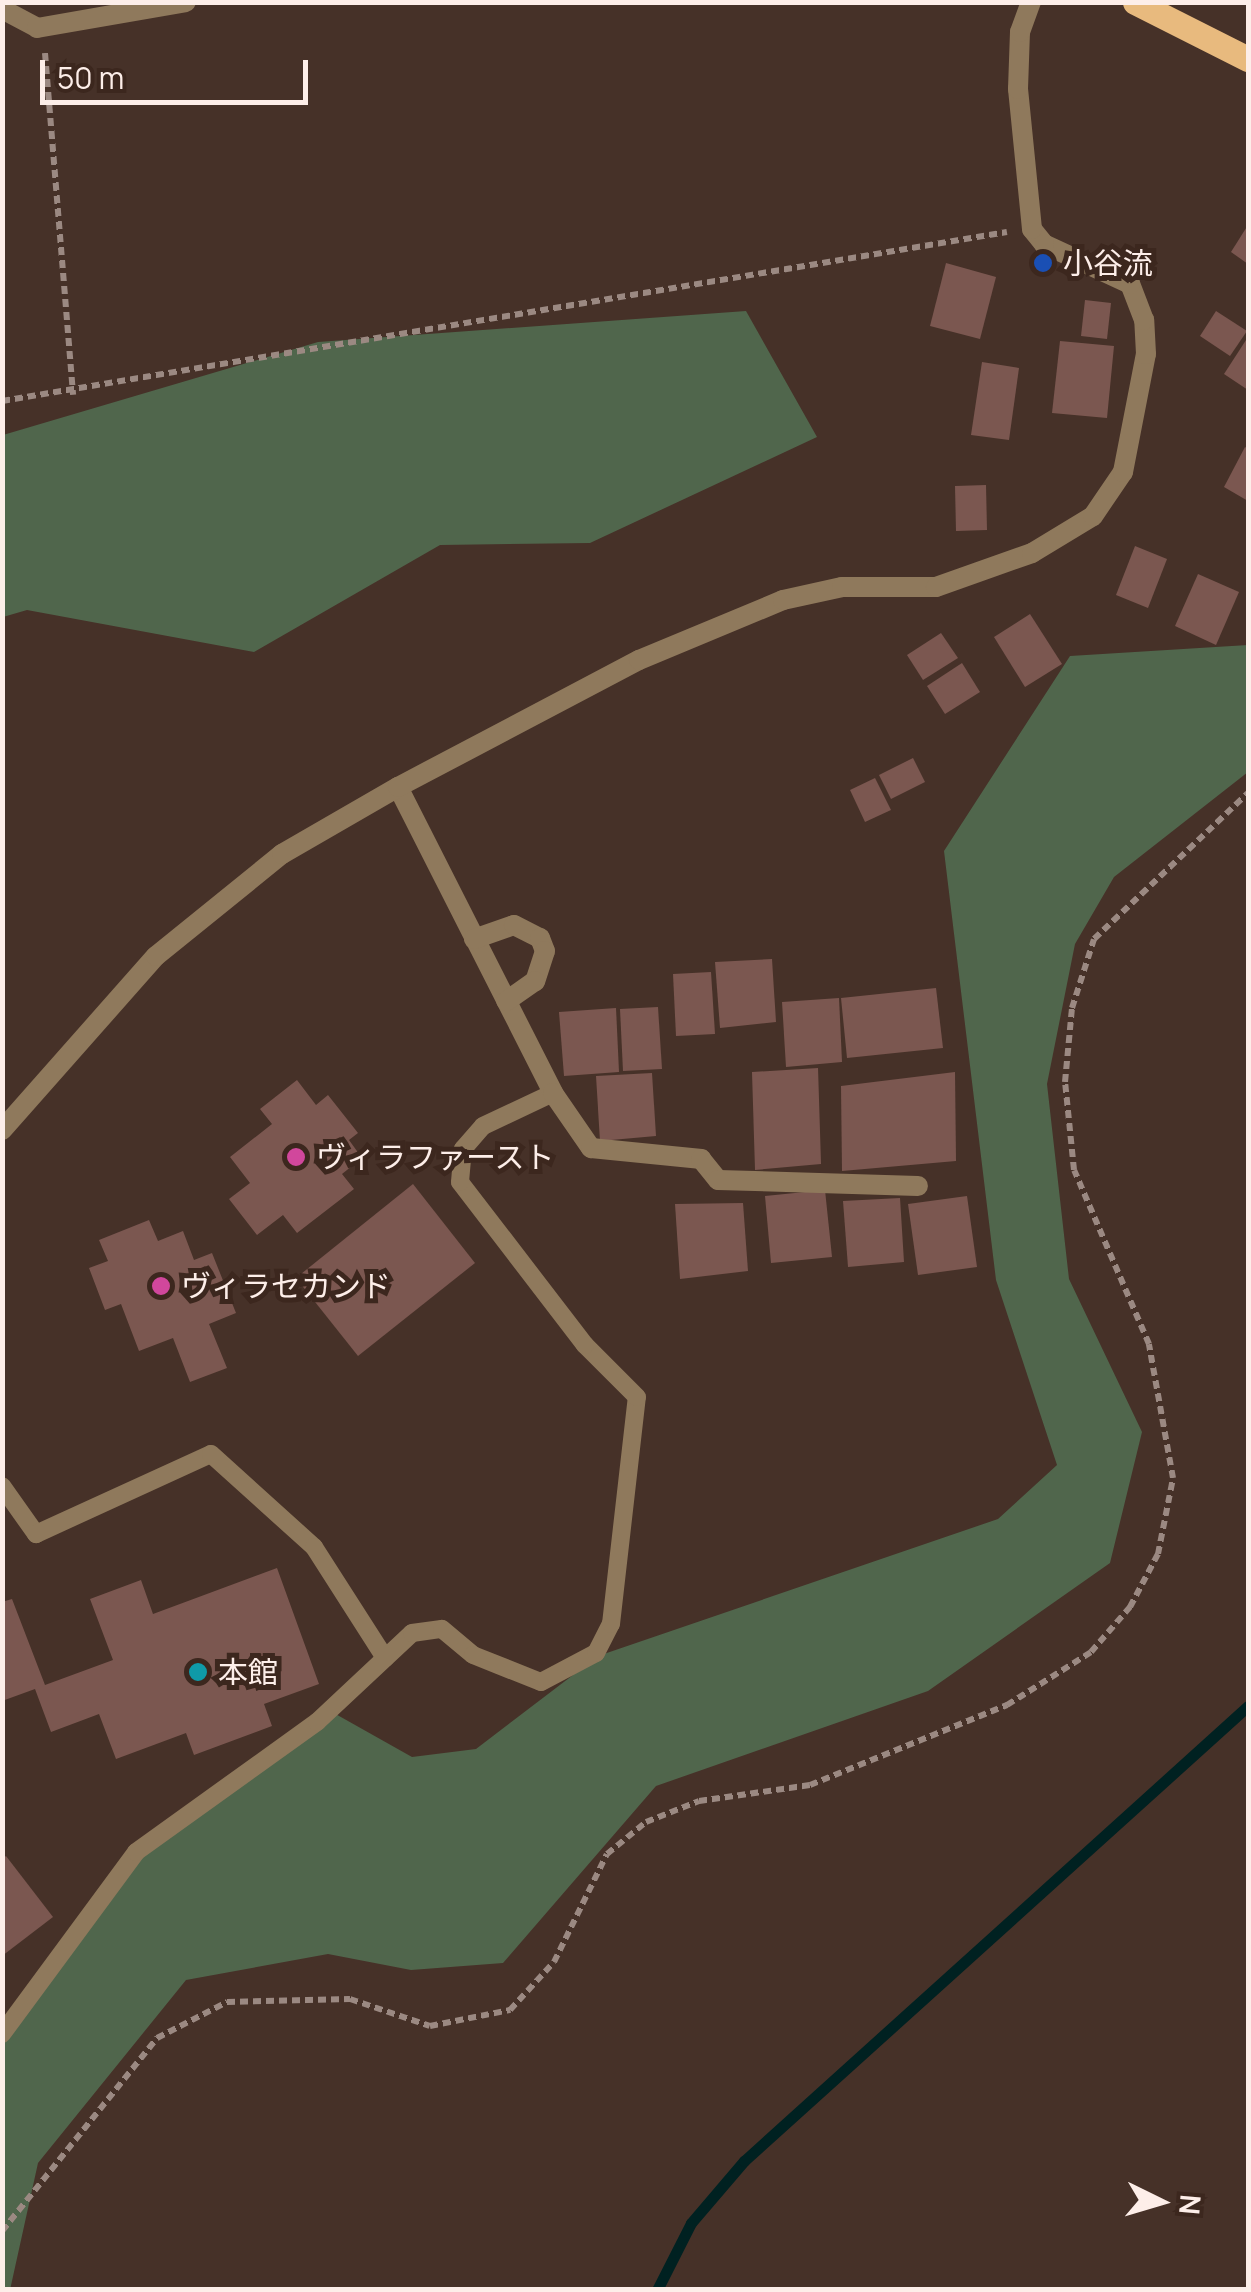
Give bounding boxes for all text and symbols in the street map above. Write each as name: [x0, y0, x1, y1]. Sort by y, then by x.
scale bar: [45, 40, 312, 102]
text: 50 m: [57, 57, 124, 98]
place label: 小谷流: [1063, 245, 1153, 281]
marker: 小谷流: [1032, 252, 1054, 274]
place label: ヴィラファースト: [316, 1139, 556, 1175]
marker: ヴィラファースト: [285, 1146, 307, 1168]
place label: ヴィラセカンド: [181, 1268, 391, 1304]
marker: ヴィラセカンド: [150, 1275, 172, 1297]
place label: 本館: [218, 1654, 278, 1690]
marker: 本館: [187, 1661, 209, 1683]
north arrow: [1111, 2152, 1211, 2252]
text: N: [1171, 2193, 1211, 2216]

